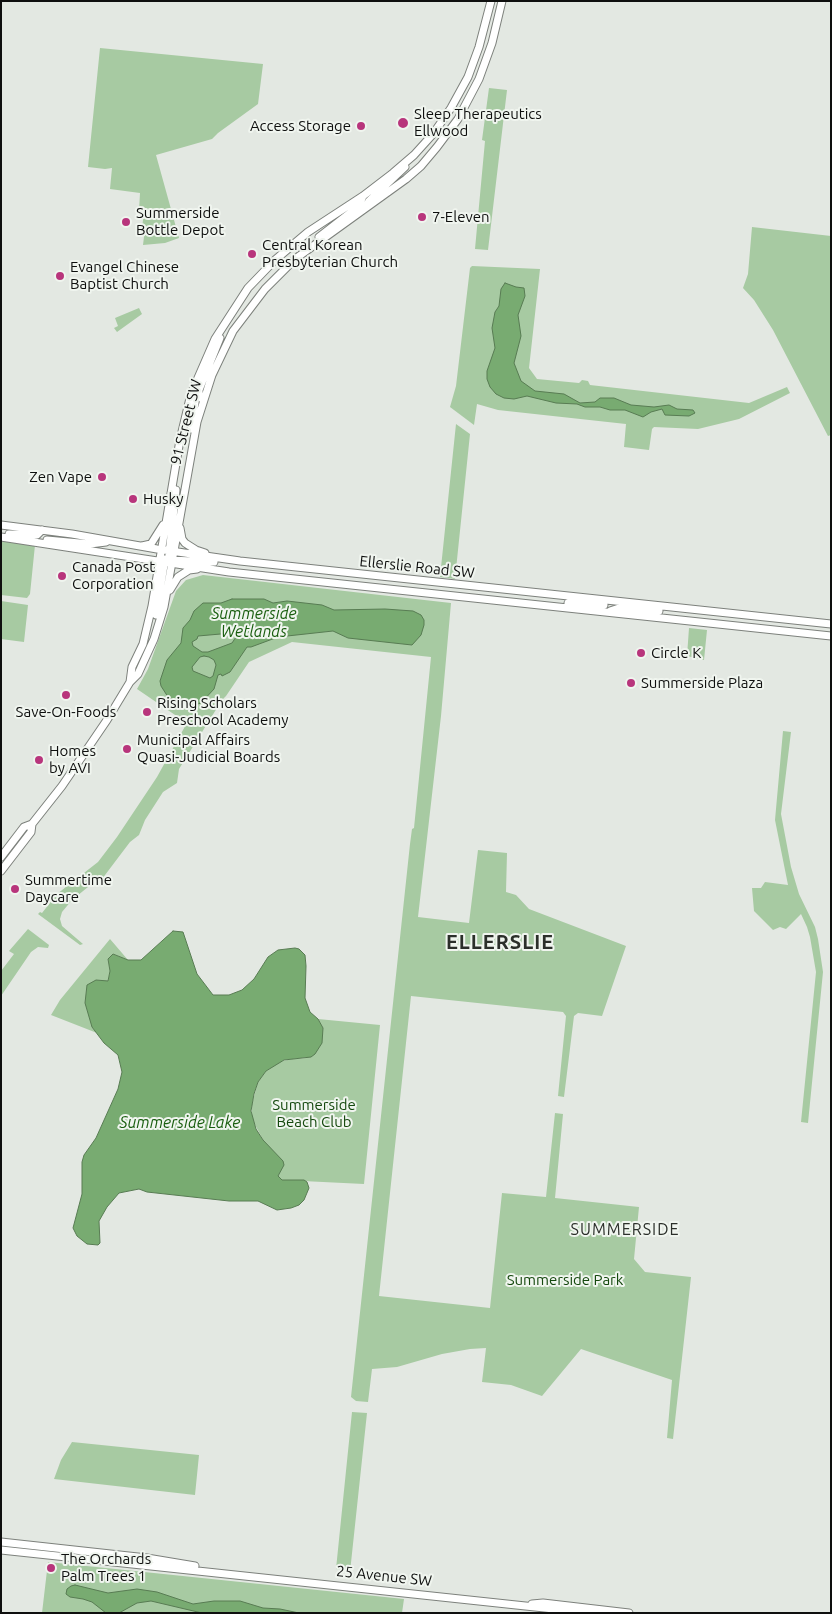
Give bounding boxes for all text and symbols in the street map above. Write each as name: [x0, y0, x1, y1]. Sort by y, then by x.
place label: Sleep Therapeutics Ellwood: [414, 105, 542, 140]
marker: Sleep Therapeutics Ellwood: [396, 116, 410, 130]
place label: Access Storage: [250, 117, 351, 135]
marker: Access Storage: [355, 120, 367, 132]
place label: Summerside Bottle Depot: [136, 204, 224, 239]
place label: 7-Eleven: [432, 208, 490, 226]
marker: 7-Eleven: [416, 211, 428, 223]
marker: Summerside Bottle Depot: [120, 216, 132, 228]
place label: Central Korean Presbyterian Church: [262, 236, 398, 271]
marker: Central Korean Presbyterian Church: [246, 248, 258, 260]
place label: Evangel Chinese Baptist Church: [70, 258, 179, 293]
marker: Evangel Chinese Baptist Church: [54, 270, 66, 282]
street label: 91 Street SW: [167, 377, 205, 467]
place label: Zen Vape: [29, 468, 92, 486]
marker: Zen Vape: [96, 471, 108, 483]
place label: Husky: [143, 490, 183, 508]
marker: Husky: [127, 493, 139, 505]
street label: Ellerslie Road SW: [358, 552, 476, 582]
place label: Canada Post Corporation: [72, 558, 155, 593]
marker: Canada Post Corporation: [56, 570, 68, 582]
water label: Summerside Wetlands: [211, 604, 297, 642]
place label: Circle K: [651, 644, 701, 662]
marker: Circle K: [635, 647, 647, 659]
place label: Summerside Plaza: [641, 674, 763, 692]
marker: Summerside Plaza: [625, 677, 637, 689]
marker: Save-On-Foods: [60, 689, 72, 701]
place label: Rising Scholars Preschool Academy: [157, 694, 288, 729]
place label: Save-On-Foods: [16, 703, 116, 721]
marker: Rising Scholars Preschool Academy: [141, 706, 153, 718]
place label: Municipal Affairs Quasi-Judicial Boards: [137, 731, 280, 766]
place label: Homes by AVI: [49, 742, 96, 777]
marker: Municipal Affairs Quasi-Judicial Boards: [121, 743, 133, 755]
marker: Homes by AVI: [33, 754, 45, 766]
place label: Summertime Daycare: [25, 871, 112, 906]
marker: Summertime Daycare: [9, 883, 21, 895]
district label: ELLERSLIE: [445, 930, 555, 954]
park label: Summerside Beach Club: [272, 1096, 356, 1131]
water label: Summerside Lake: [120, 1113, 240, 1133]
district label: SUMMERSIDE: [569, 1220, 681, 1240]
park label: Summerside Park: [507, 1271, 623, 1289]
place label: The Orchards Palm Trees 1: [61, 1550, 151, 1585]
marker: The Orchards Palm Trees 1: [45, 1562, 57, 1574]
street label: 25 Avenue SW: [335, 1562, 433, 1590]

